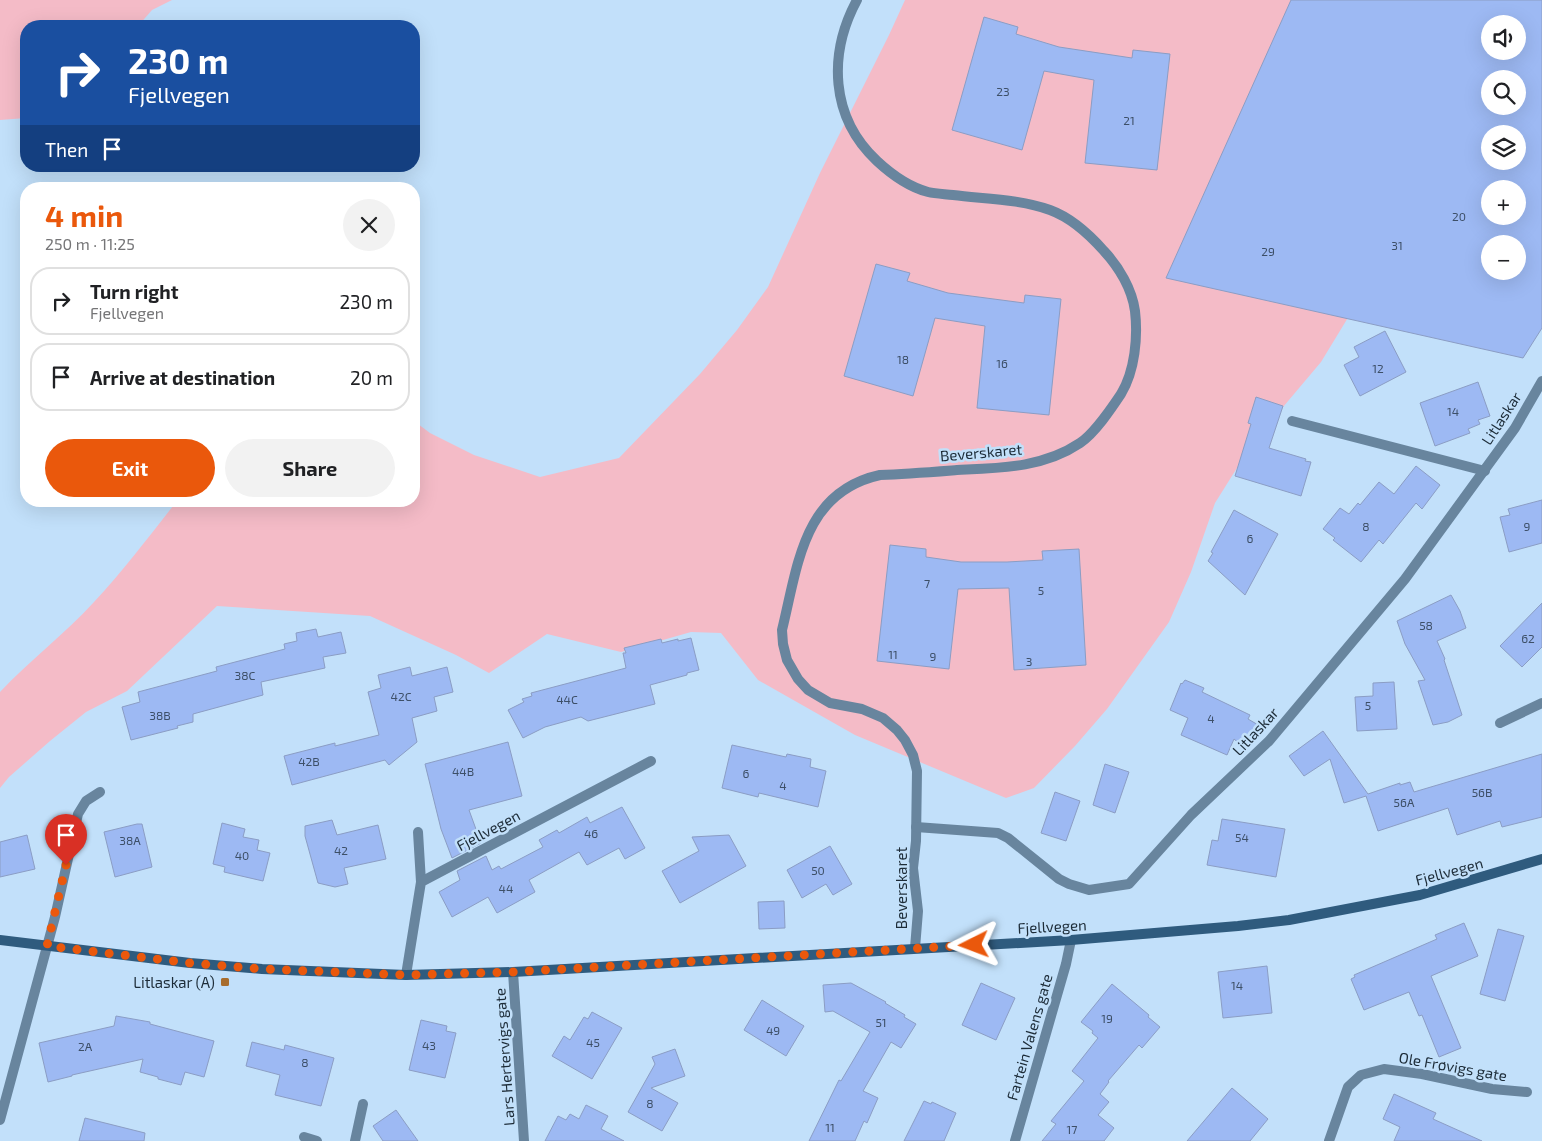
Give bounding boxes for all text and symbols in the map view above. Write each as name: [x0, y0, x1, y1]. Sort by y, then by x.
map controls: [1481, 15, 1526, 280]
button: sound: [1481, 15, 1526, 60]
text: 230 m: [128, 39, 229, 81]
icon: right: [45, 40, 110, 105]
button: search: [1481, 70, 1526, 115]
text: Fjellvegen: [128, 81, 230, 107]
house number: 23: [996, 84, 1010, 98]
house number: 21: [1123, 113, 1135, 127]
button: layers: [1481, 125, 1526, 170]
icon: arrive: [98, 135, 126, 163]
text: Then: [45, 138, 88, 161]
button: +: [1481, 180, 1526, 225]
text: 4 min: [45, 197, 123, 233]
button: close: [343, 199, 395, 251]
house number: 20: [1452, 209, 1466, 223]
text: 250 m · 11:25: [45, 234, 135, 253]
button: −: [1481, 235, 1526, 280]
house number: 31: [1391, 238, 1403, 252]
house number: 29: [1261, 244, 1275, 258]
text: Turn right: [90, 280, 178, 303]
icon: right: [47, 287, 75, 315]
text: 230 m: [339, 290, 393, 313]
text: Fjellvegen: [90, 303, 164, 322]
house number: 18: [897, 352, 909, 366]
house number: 16: [996, 356, 1008, 370]
house number: 12: [1372, 361, 1384, 375]
icon: arrive: [47, 363, 75, 391]
text: Arrive at destination: [90, 366, 275, 389]
text: 20 m: [350, 366, 393, 389]
street label: Litlaskar: [1477, 388, 1525, 448]
house number: 14: [1447, 404, 1459, 418]
button: Exit: [45, 439, 215, 497]
button: Share: [225, 439, 395, 497]
street label: Beverskaret: [939, 439, 1023, 465]
house number: 8: [1362, 519, 1370, 533]
house number: 9: [1524, 519, 1531, 533]
house number: 6: [1247, 531, 1254, 545]
house number: 7: [924, 576, 930, 590]
house number: 5: [1038, 583, 1044, 597]
house number: 58: [1419, 618, 1433, 632]
house number: 62: [1521, 631, 1535, 645]
house number: 11: [888, 647, 898, 661]
house number: 9: [930, 649, 937, 663]
house number: 3: [1026, 654, 1032, 668]
house number: 38C: [235, 668, 256, 682]
house number: 42C: [391, 689, 412, 703]
house number: 44C: [556, 692, 578, 706]
house number: 5: [1365, 698, 1371, 712]
street label: Litlaskar: [1228, 703, 1282, 759]
house number: 38B: [149, 708, 171, 722]
house number: 4: [1207, 711, 1215, 725]
house number: 42B: [298, 754, 320, 768]
house number: 44B: [452, 764, 474, 778]
house number: 6: [743, 766, 750, 780]
house number: 4: [779, 778, 787, 792]
house number: 56B: [1472, 785, 1492, 799]
house number: 56A: [1394, 795, 1415, 809]
street label: Fjellvegen: [453, 806, 523, 855]
pin: [45, 814, 87, 865]
icon: arrive: [52, 821, 80, 849]
house number: 46: [584, 826, 598, 840]
house number: 54: [1235, 830, 1249, 844]
house number: 38A: [119, 833, 141, 847]
house number: 42: [334, 843, 348, 857]
street label: Beverskaret: [892, 847, 910, 929]
house number: 40: [235, 848, 249, 862]
street label: Fjellvegen: [1413, 853, 1485, 890]
house number: 50: [811, 863, 825, 877]
house number: 44: [499, 881, 513, 895]
street label: Fjellvegen: [1017, 915, 1087, 938]
position arrow: [947, 918, 999, 970]
street label: Fartein Valens gate: [1002, 972, 1056, 1102]
place label: Litlaskar (A): [133, 973, 215, 991]
marker: Litlaskar (A): [219, 976, 231, 988]
house number: 14: [1231, 978, 1243, 992]
street label: Lars Hertervigs gate: [490, 987, 518, 1127]
house number: 19: [1101, 1011, 1113, 1025]
house number: 51: [875, 1015, 887, 1029]
house number: 49: [766, 1023, 780, 1037]
house number: 45: [586, 1035, 600, 1049]
house number: 43: [422, 1038, 436, 1052]
house number: 2A: [78, 1039, 93, 1053]
street label: Ole Frøvigs gate: [1397, 1048, 1509, 1084]
house number: 8: [301, 1055, 309, 1069]
house number: 8: [646, 1096, 654, 1110]
house number: 11: [825, 1120, 835, 1134]
house number: 17: [1067, 1122, 1077, 1136]

